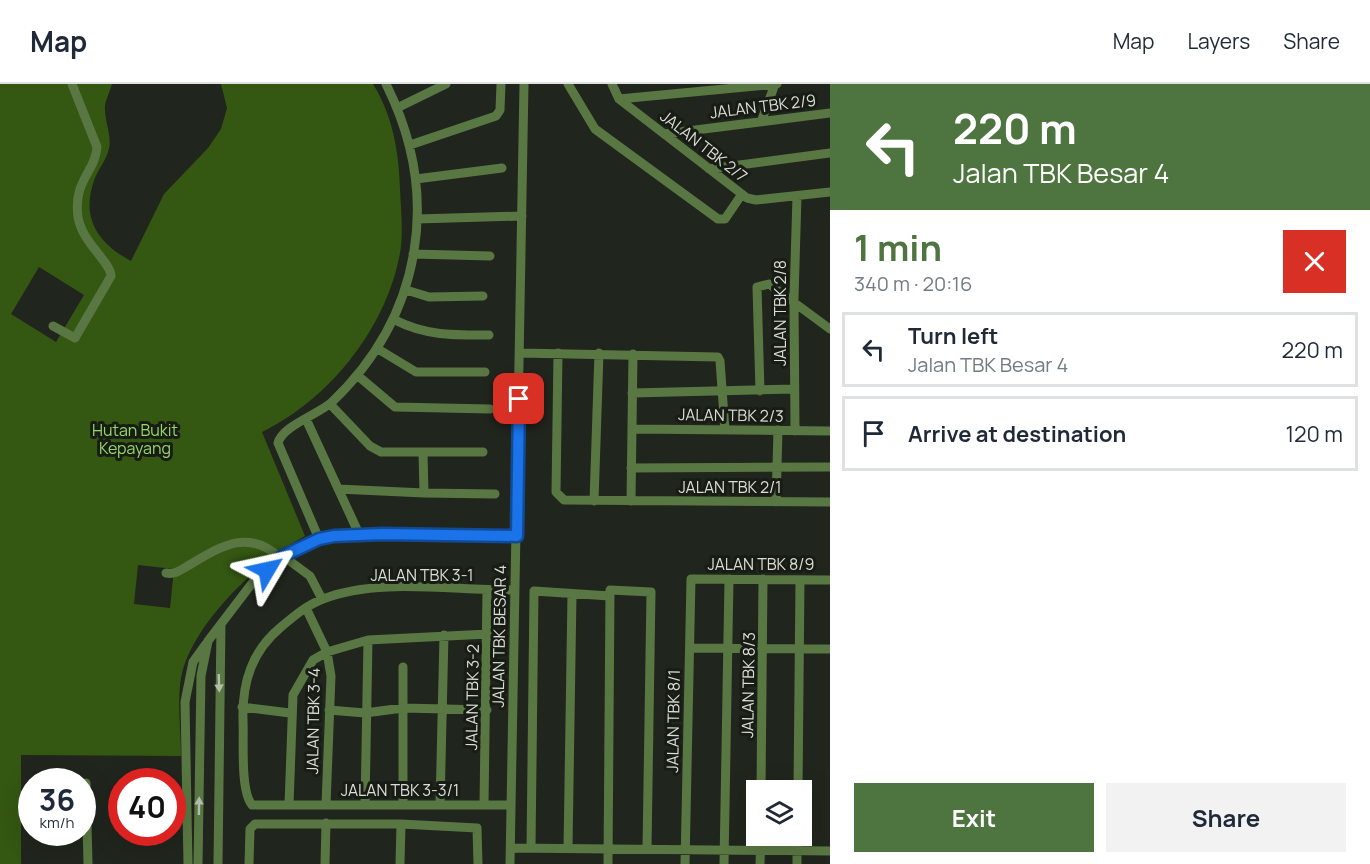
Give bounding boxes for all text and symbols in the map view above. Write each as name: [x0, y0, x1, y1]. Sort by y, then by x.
text: Map: [30, 22, 87, 60]
text: Map: [1113, 27, 1154, 55]
text: Layers: [1187, 27, 1250, 55]
text: Share: [1283, 27, 1340, 55]
street label: JALAN TBK 2/9: [709, 89, 817, 123]
text: 220 m: [953, 99, 1077, 157]
street label: JALAN TBK 2/7: [656, 105, 752, 187]
icon: left: [854, 108, 932, 186]
text: Jalan TBK Besar 4: [953, 154, 1169, 191]
text: 1 min: [854, 223, 942, 272]
button: close: [1283, 230, 1346, 293]
street label: JALAN TBK 2/8: [769, 260, 791, 366]
text: 340 m · 20:16: [854, 270, 972, 297]
text: Turn left: [908, 321, 998, 351]
icon: left: [857, 333, 890, 366]
text: 220 m: [1281, 335, 1343, 365]
text: Jalan TBK Besar 4: [908, 351, 1068, 378]
pin: [493, 373, 544, 424]
icon: arrive: [502, 382, 535, 415]
street label: JALAN TBK 2/3: [678, 403, 784, 427]
icon: arrive: [857, 417, 890, 450]
park label: Hutan Bukit Kepayang: [92, 419, 178, 459]
text: Arrive at destination: [908, 419, 1126, 449]
text: 120 m: [1285, 419, 1343, 449]
street label: JALAN TBK 2/1: [679, 476, 781, 498]
position arrow: [235, 538, 299, 602]
street label: JALAN TBK 8/9: [708, 553, 814, 575]
street label: JALAN TBK 3-1: [370, 564, 474, 586]
street label: JALAN TBK BESAR 4: [487, 564, 511, 708]
street label: JALAN TBK 8/3: [736, 632, 760, 738]
street label: JALAN TBK 3-2: [460, 644, 484, 750]
street label: JALAN TBK 3-4: [301, 668, 325, 774]
street label: JALAN TBK 8/1: [661, 669, 685, 773]
one-way arrow: [214, 673, 224, 692]
speed limit sign: 40: [108, 768, 186, 846]
text: 36: [39, 779, 75, 820]
street label: JALAN TBK 3-3/1: [341, 779, 459, 801]
map controls: [746, 780, 812, 846]
button: layers: [746, 780, 812, 846]
button: Exit: [854, 783, 1094, 852]
button: Share: [1106, 783, 1346, 852]
one-way arrow: [194, 796, 204, 815]
text: km/h: [40, 812, 74, 833]

